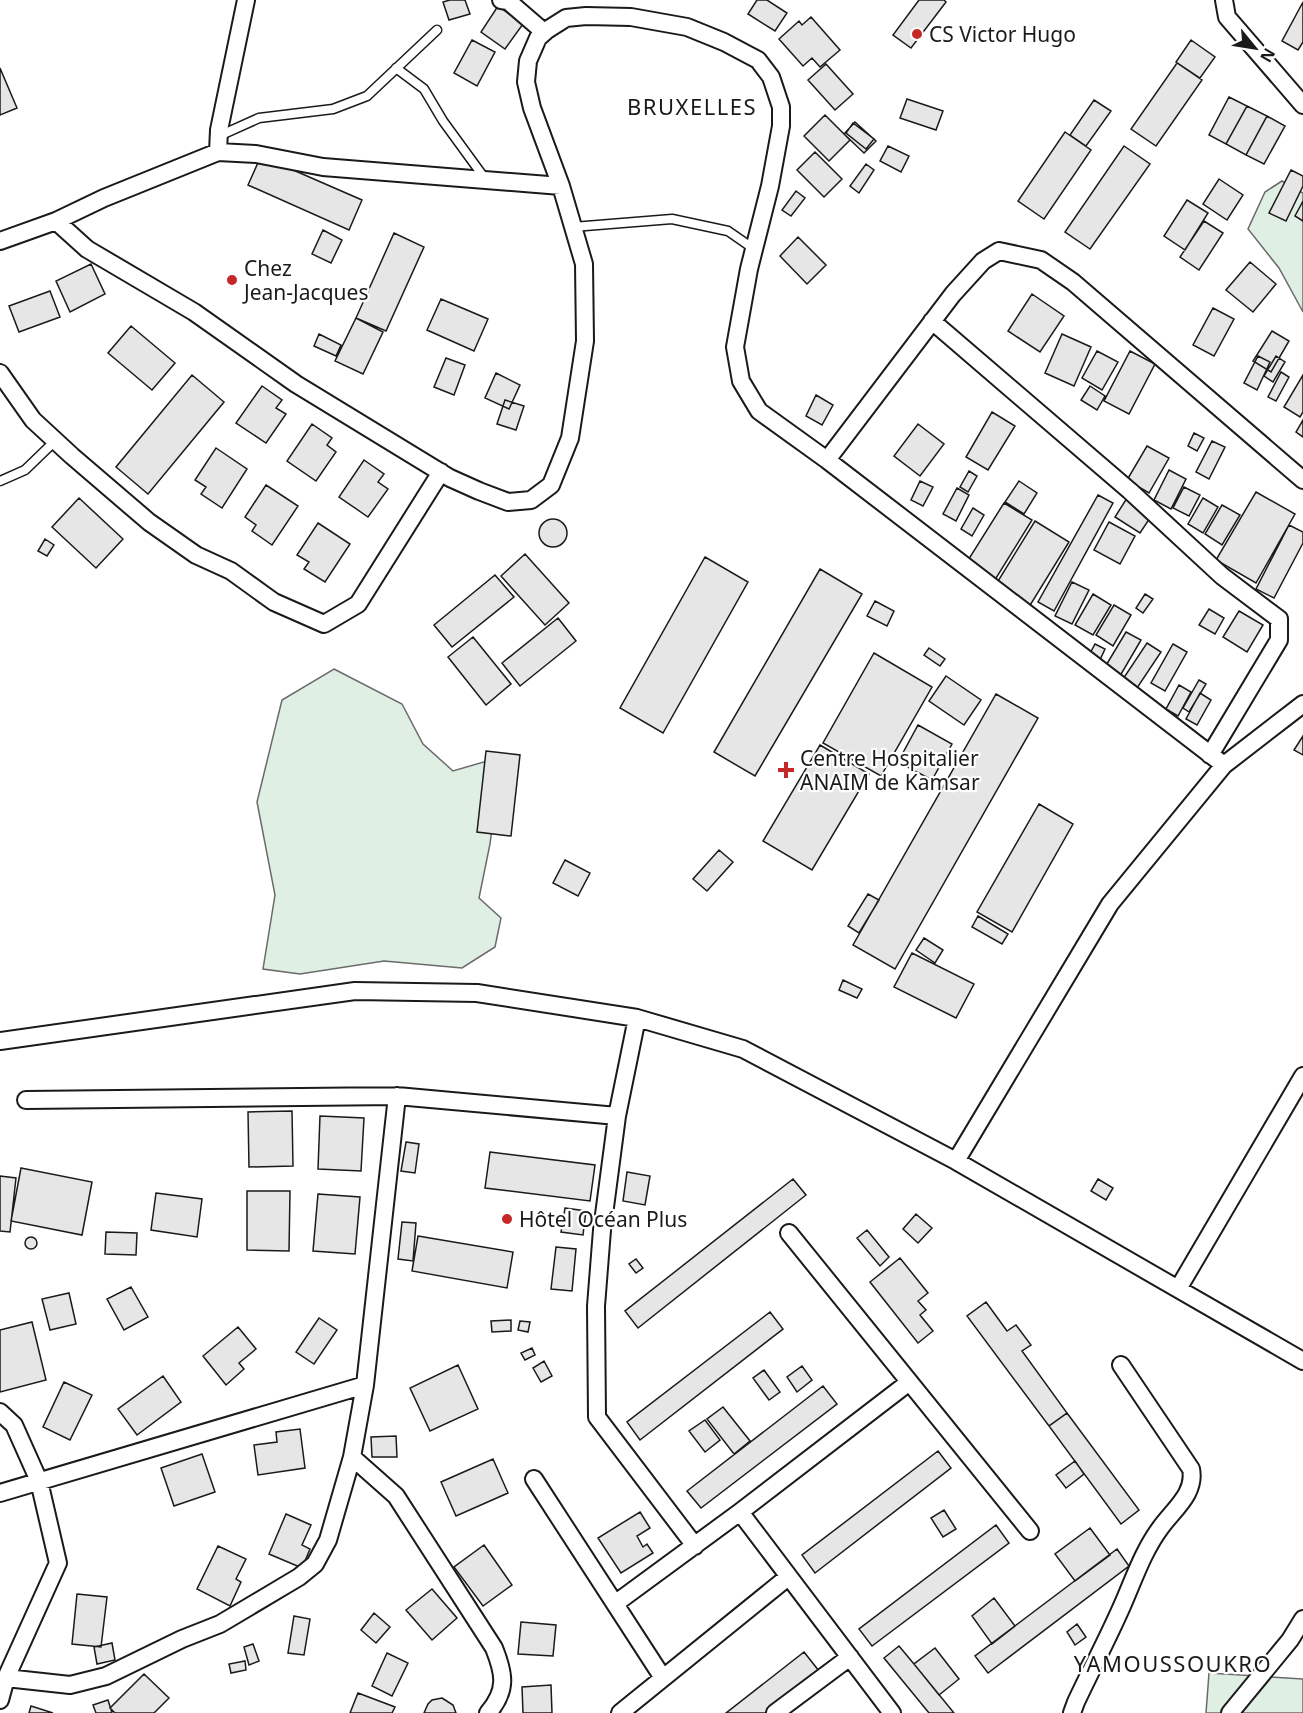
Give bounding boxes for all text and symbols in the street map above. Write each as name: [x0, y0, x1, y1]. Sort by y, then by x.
north arrow: [1225, 18, 1285, 78]
place label: CS Victor Hugo: [929, 20, 1076, 48]
marker: CS Victor Hugo: [910, 27, 924, 41]
text: N: [1255, 44, 1281, 67]
district label: BRUXELLES: [627, 91, 757, 121]
place label: Chez Jean-Jacques: [242, 254, 369, 306]
marker: Chez Jean-Jacques: [225, 273, 239, 287]
place label: Centre Hospitalier ANAIM de Kamsar: [800, 744, 980, 796]
marker: Centre Hospitalier ANAIM de Kamsar: [777, 761, 795, 779]
place label: Hôtel Océan Plus: [519, 1205, 687, 1233]
marker: Hôtel Océan Plus: [500, 1212, 514, 1226]
district label: YAMOUSSOUKRO: [1074, 1648, 1272, 1678]

